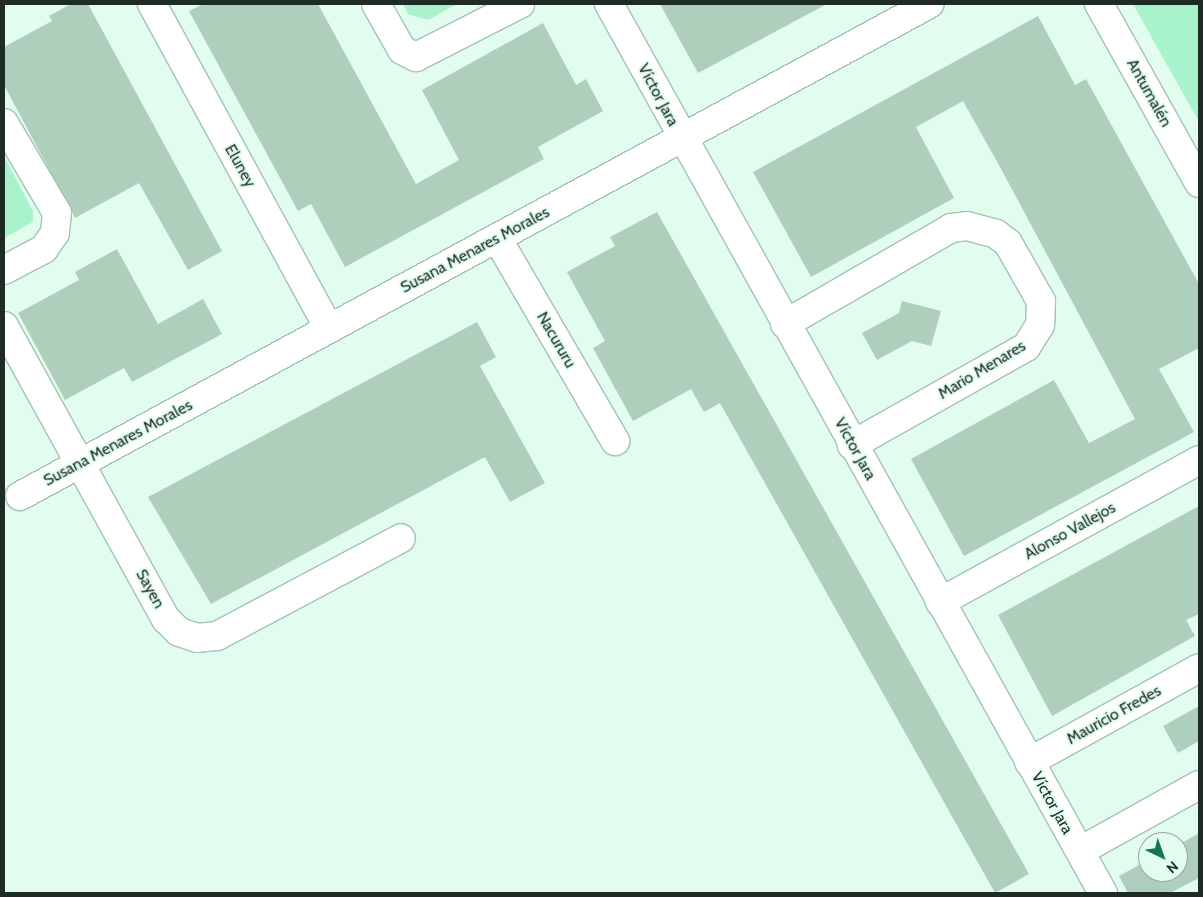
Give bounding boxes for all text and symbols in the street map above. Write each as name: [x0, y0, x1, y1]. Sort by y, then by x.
street label: Antumalén: [1122, 56, 1176, 130]
street label: Víctor Jara: [634, 60, 682, 130]
street label: Eluney: [220, 141, 260, 191]
street label: Susana Menares Morales: [397, 203, 553, 297]
street label: Nacururu: [532, 309, 580, 371]
street label: Mario Menares: [935, 336, 1029, 404]
street label: Susana Menares Morales: [40, 396, 196, 490]
street label: Víctor Jara: [830, 415, 880, 483]
street label: Alonso Vallejos: [1021, 498, 1119, 564]
street label: Sayen: [131, 566, 169, 612]
street label: Mauricio Fredes: [1063, 681, 1165, 749]
street label: Víctor Jara: [1027, 769, 1077, 837]
north arrow: [1138, 832, 1188, 882]
text: N: [1163, 857, 1182, 877]

